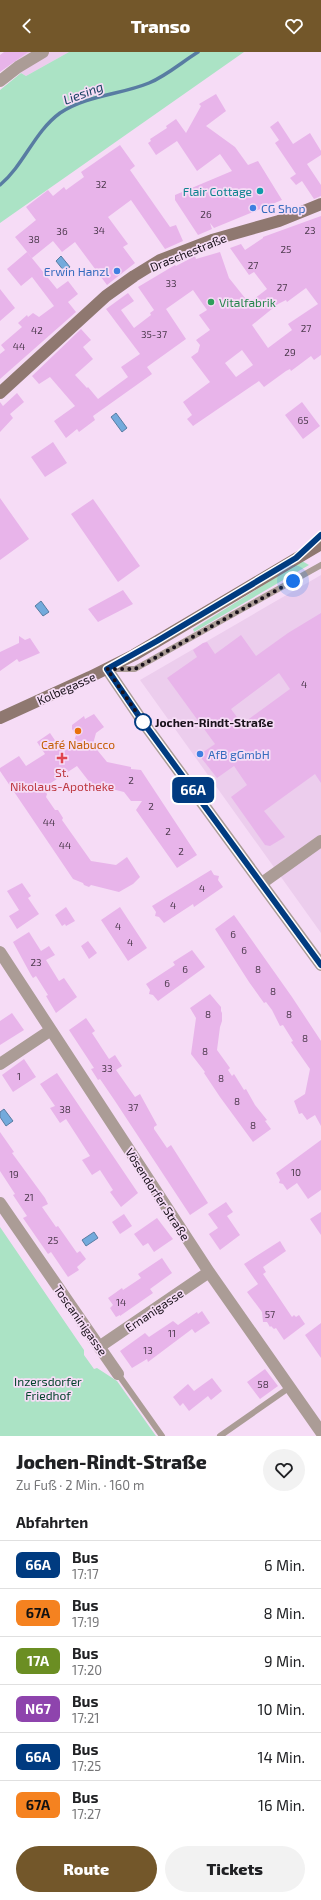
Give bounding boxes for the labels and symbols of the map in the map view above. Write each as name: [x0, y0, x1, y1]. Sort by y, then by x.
water label: Liesing: [61, 78, 105, 108]
house number: 32: [95, 178, 107, 190]
place label: Flair Cottage: [183, 184, 252, 198]
marker: Flair Cottage: [255, 186, 265, 196]
place label: CG Shop: [261, 201, 305, 215]
marker: CG Shop: [248, 203, 258, 213]
house number: 26: [200, 208, 212, 220]
house number: 34: [93, 224, 105, 236]
house number: 23: [304, 224, 316, 236]
house number: 36: [56, 225, 68, 237]
street label: Draschestraße: [148, 230, 228, 274]
house number: 38: [28, 233, 40, 245]
house number: 25: [281, 243, 291, 255]
house number: 27: [248, 259, 258, 271]
place label: Erwin Hanzl: [44, 264, 109, 278]
marker: Erwin Hanzl: [112, 266, 122, 276]
house number: 33: [165, 277, 177, 289]
house number: 27: [277, 281, 287, 293]
place label: Vitalfabrik: [219, 295, 276, 309]
marker: Vitalfabrik: [206, 297, 216, 307]
house number: 27: [301, 322, 311, 334]
house number: 42: [31, 324, 43, 336]
house number: 35-37: [141, 328, 167, 340]
house number: 44: [13, 340, 25, 352]
house number: 29: [284, 346, 296, 358]
house number: 65: [297, 414, 309, 426]
your location: [283, 571, 303, 591]
street label: Kolbegasse: [35, 669, 97, 707]
house number: 4: [301, 678, 307, 690]
marker: Jochen-Rindt-Straße: [134, 713, 152, 731]
place label: Jochen-Rindt-Straße: [155, 715, 273, 729]
marker: Café Nabucco: [73, 726, 83, 736]
place label: Café Nabucco: [41, 737, 115, 751]
place label: AfB gGmbH: [208, 747, 270, 761]
marker: AfB gGmbH: [195, 749, 205, 759]
marker: St. Nikolaus-Apotheke: [57, 753, 67, 763]
place label: St. Nikolaus-Apotheke: [10, 765, 114, 793]
house number: 2: [128, 774, 134, 786]
line badge: 66A: [170, 777, 216, 803]
house number: 2: [148, 800, 154, 812]
house number: 44: [43, 816, 55, 828]
house number: 2: [165, 825, 171, 837]
house number: 44: [59, 839, 71, 851]
house number: 2: [178, 845, 184, 857]
house number: 4: [199, 882, 205, 894]
house number: 4: [170, 899, 176, 911]
house number: 4: [115, 920, 121, 932]
house number: 6: [230, 928, 236, 940]
house number: 4: [127, 936, 133, 948]
house number: 6: [241, 944, 247, 956]
house number: 23: [30, 956, 42, 968]
house number: 6: [182, 963, 188, 975]
house number: 8: [255, 963, 261, 975]
house number: 6: [164, 977, 170, 989]
house number: 8: [270, 985, 276, 997]
house number: 8: [205, 1008, 211, 1020]
house number: 8: [286, 1008, 292, 1020]
house number: 8: [302, 1032, 308, 1044]
house number: 8: [202, 1045, 208, 1057]
house number: 33: [101, 1062, 113, 1074]
house number: 1: [17, 1070, 21, 1082]
house number: 8: [218, 1072, 224, 1084]
house number: 8: [234, 1095, 240, 1107]
house number: 37: [128, 1101, 138, 1113]
house number: 38: [59, 1103, 71, 1115]
house number: 8: [250, 1119, 256, 1131]
street label: Vösendorfer Straße: [123, 1145, 193, 1243]
house number: 10: [291, 1166, 301, 1178]
house number: 19: [9, 1168, 19, 1180]
house number: 21: [24, 1191, 34, 1203]
house number: 25: [48, 1234, 58, 1246]
street label: Toscaninigasse: [52, 1282, 110, 1358]
street label: Ernanigasse: [122, 1285, 186, 1335]
house number: 14: [116, 1296, 126, 1308]
house number: 57: [265, 1308, 275, 1320]
house number: 11: [168, 1327, 176, 1339]
house number: 13: [143, 1344, 153, 1356]
park label: Inzersdorfer Friedhof: [14, 1374, 82, 1402]
house number: 58: [257, 1378, 269, 1390]

